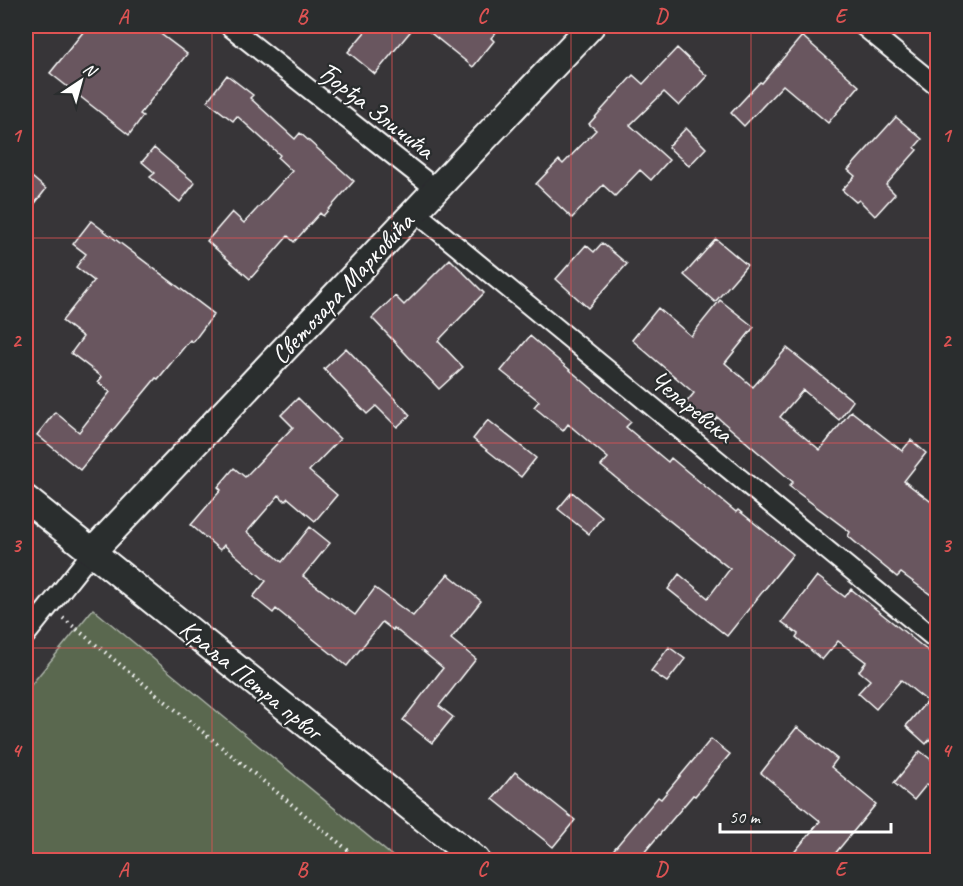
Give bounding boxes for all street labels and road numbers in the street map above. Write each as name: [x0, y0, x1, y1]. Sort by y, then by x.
street label: Ђорђа Зличића: [311, 54, 442, 167]
street label: Светозара Марковића: [264, 205, 422, 371]
street label: Челаревска: [643, 363, 741, 451]
street label: Краља Петра првог: [173, 612, 331, 749]

